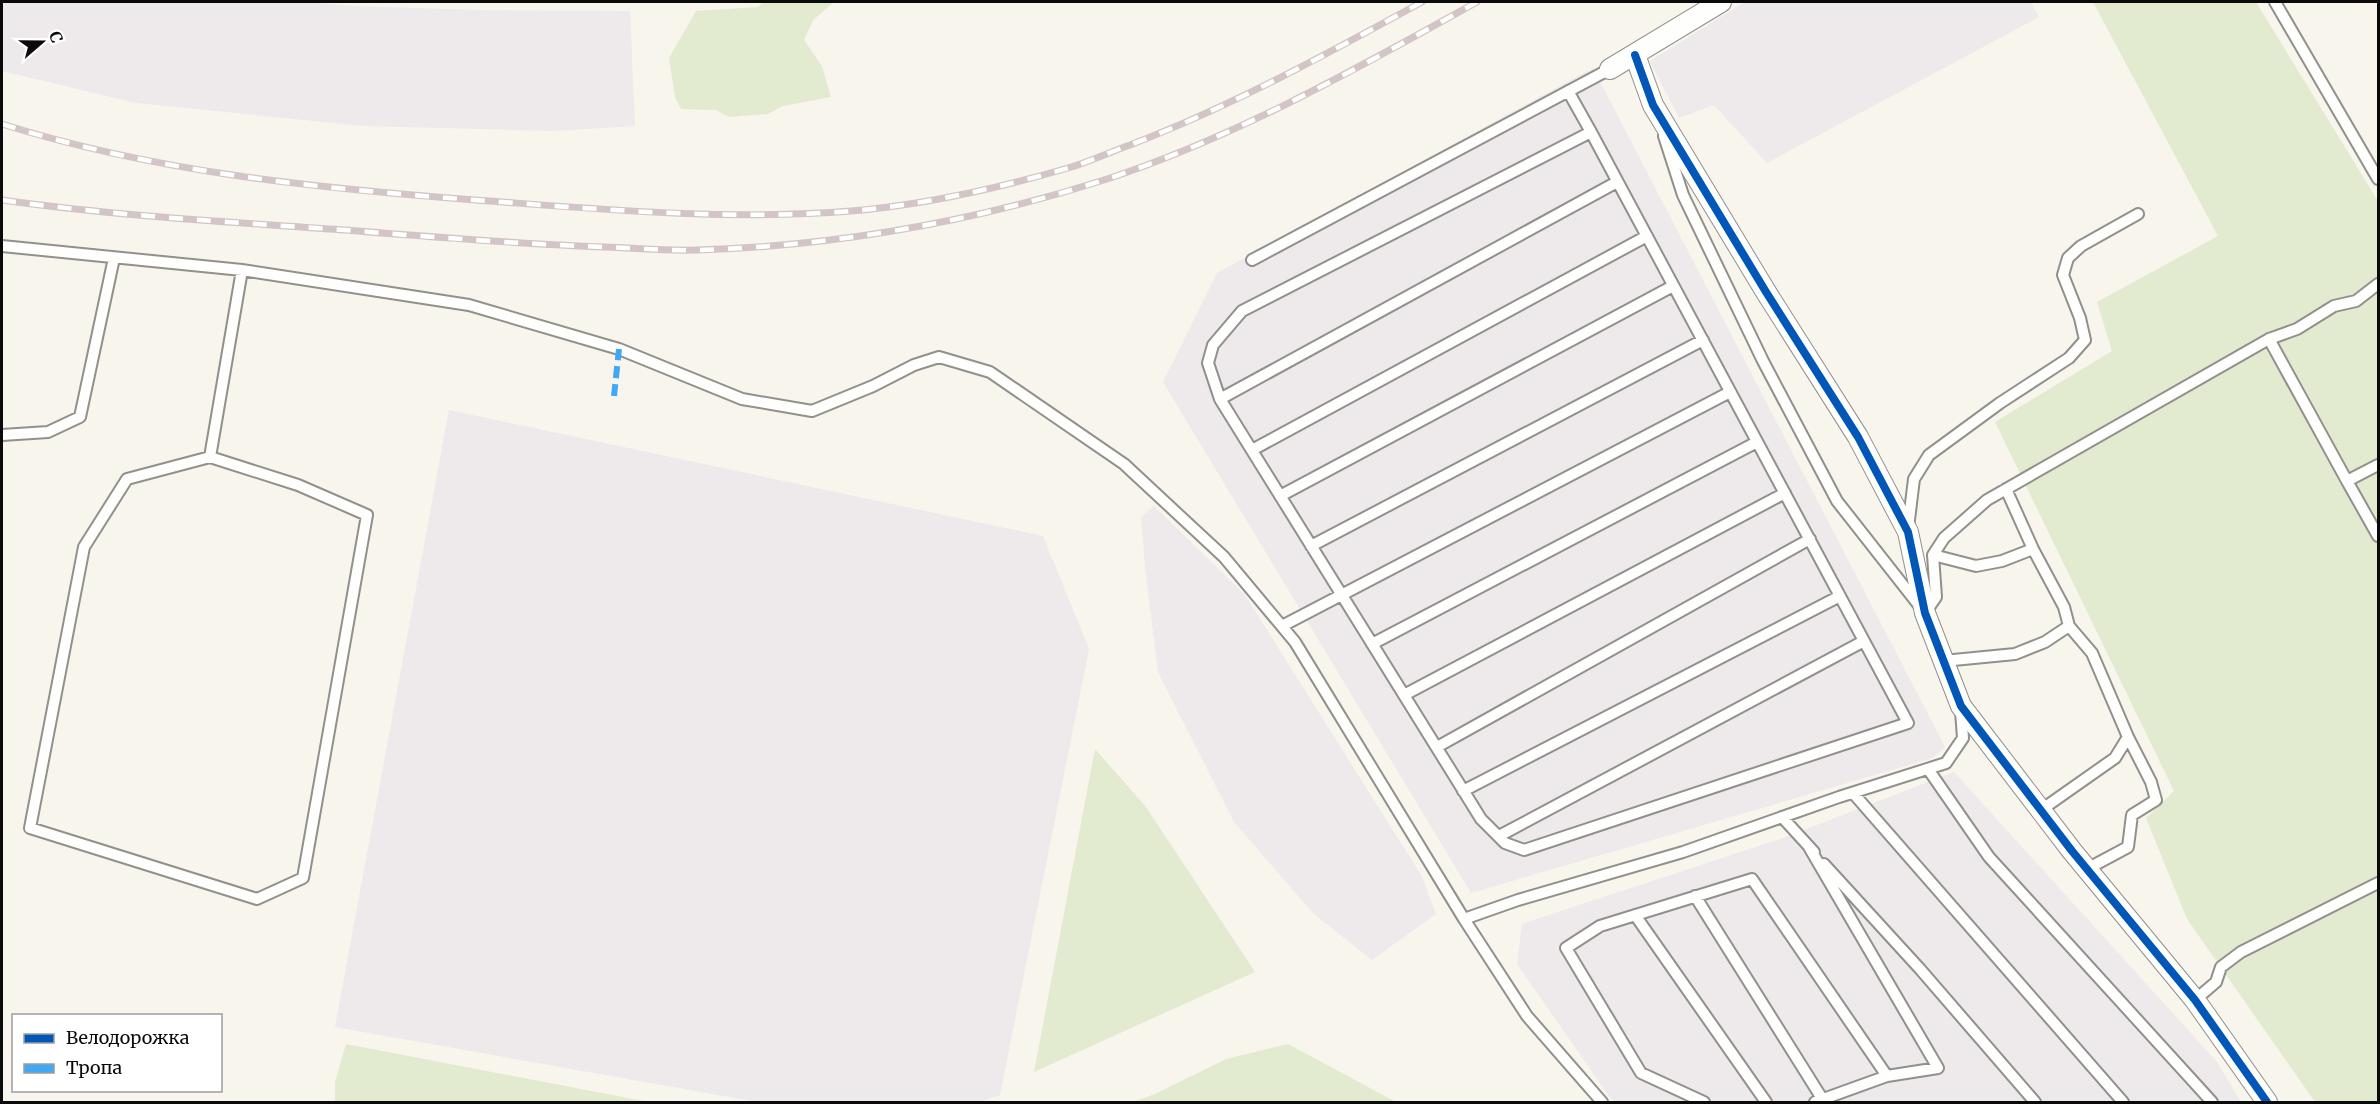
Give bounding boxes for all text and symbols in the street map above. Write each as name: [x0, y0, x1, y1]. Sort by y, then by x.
north arrow: [12, 12, 72, 72]
text: С: [45, 28, 67, 45]
legend: [12, 1014, 222, 1092]
text: Велодорожка: [66, 1026, 190, 1049]
text: Тропа: [66, 1056, 122, 1079]

